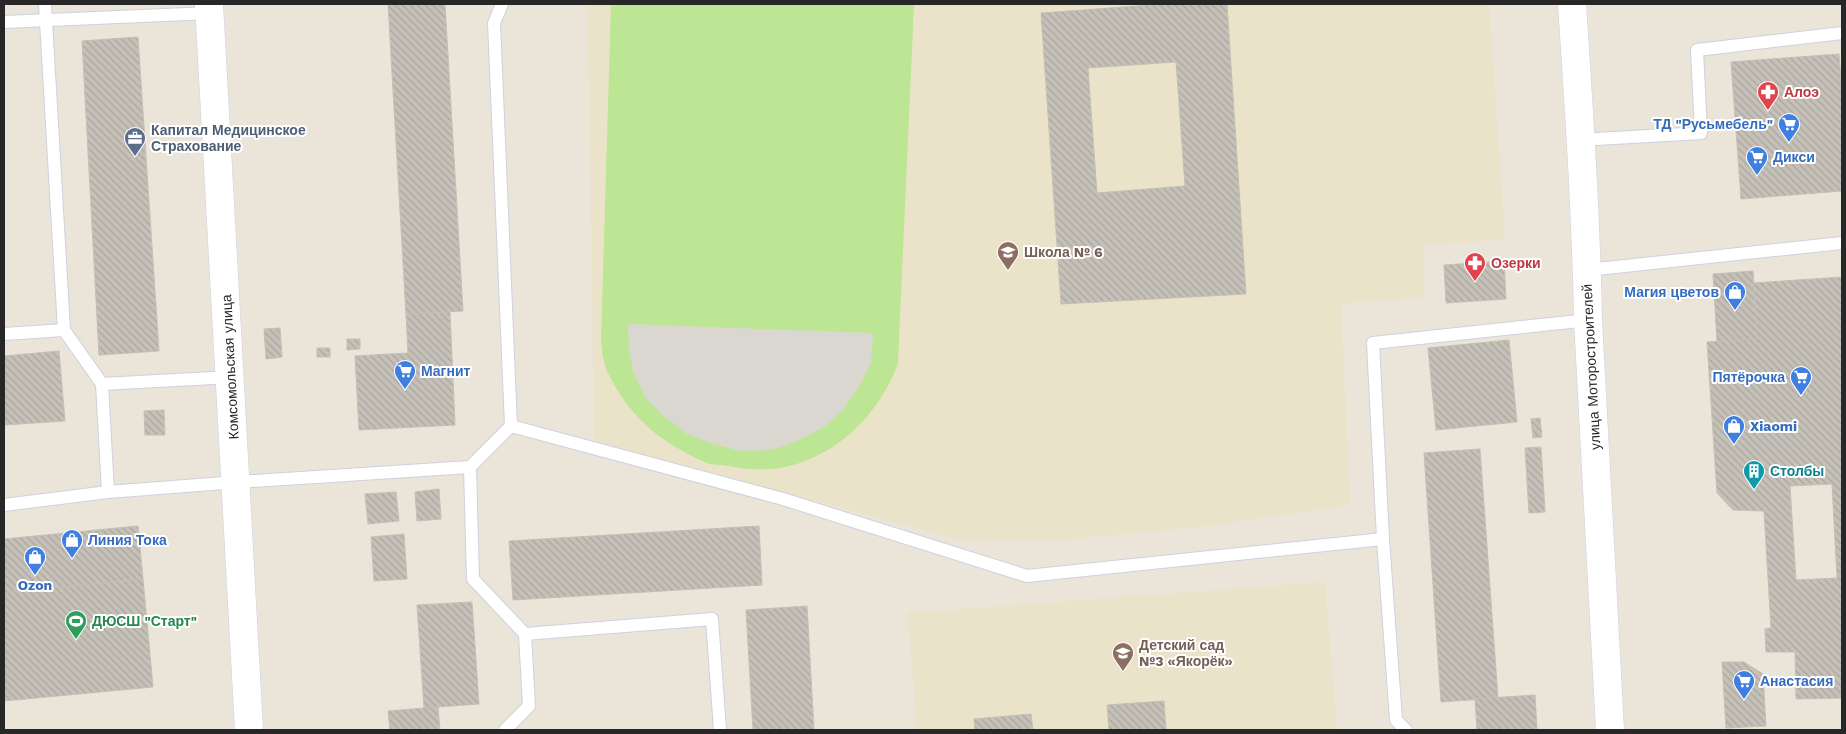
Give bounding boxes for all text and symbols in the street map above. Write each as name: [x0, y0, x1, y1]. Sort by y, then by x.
pharmacy icon: Алоэ: [1756, 80, 1780, 111]
place label: Алоэ: [1784, 84, 1819, 100]
supermarket icon: ТД "Русьмебель": [1777, 112, 1801, 143]
place label: ТД "Русьмебель": [1653, 116, 1773, 132]
place label: Капитал Медицинское Страхование: [151, 122, 306, 154]
office icon: Капитал Медицинское Страхование: [123, 126, 147, 157]
supermarket icon: Дикси: [1745, 145, 1769, 176]
place label: Дикси: [1773, 149, 1815, 165]
school or university icon: Школа № 6: [996, 240, 1020, 271]
place label: Школа № 6: [1024, 244, 1103, 260]
pharmacy icon: Озерки: [1463, 251, 1487, 282]
place label: Озерки: [1491, 255, 1541, 271]
shop icon: Магия цветов: [1723, 280, 1747, 311]
street label: улица Моторостроителей: [1579, 284, 1603, 450]
place label: Магия цветов: [1624, 284, 1719, 300]
street label: Комсомольская улица: [218, 294, 242, 440]
supermarket icon: Магнит: [393, 359, 417, 390]
place label: Магнит: [421, 363, 471, 379]
supermarket icon: Пятёрочка: [1789, 365, 1813, 396]
place label: Пятёрочка: [1712, 369, 1785, 385]
shop icon: Xiaomi: [1722, 414, 1746, 445]
place label: Xiaomi: [1750, 418, 1797, 434]
building icon: Столбы: [1742, 459, 1766, 490]
place label: Столбы: [1770, 463, 1824, 479]
shop icon: Линия Тока: [60, 528, 84, 559]
place label: Линия Тока: [88, 532, 167, 548]
shop icon: Ozon: [23, 545, 47, 576]
place label: Ozon: [18, 577, 52, 593]
sports icon: ДЮСШ "Старт": [64, 609, 88, 640]
place label: ДЮСШ "Старт": [92, 613, 197, 629]
place label: Детский сад №3 «Якорёк»: [1139, 637, 1233, 669]
school or university icon: Детский сад №3 «Якорёк»: [1111, 641, 1135, 672]
supermarket icon: Анастасия: [1732, 669, 1756, 700]
place label: Анастасия: [1760, 673, 1833, 689]

